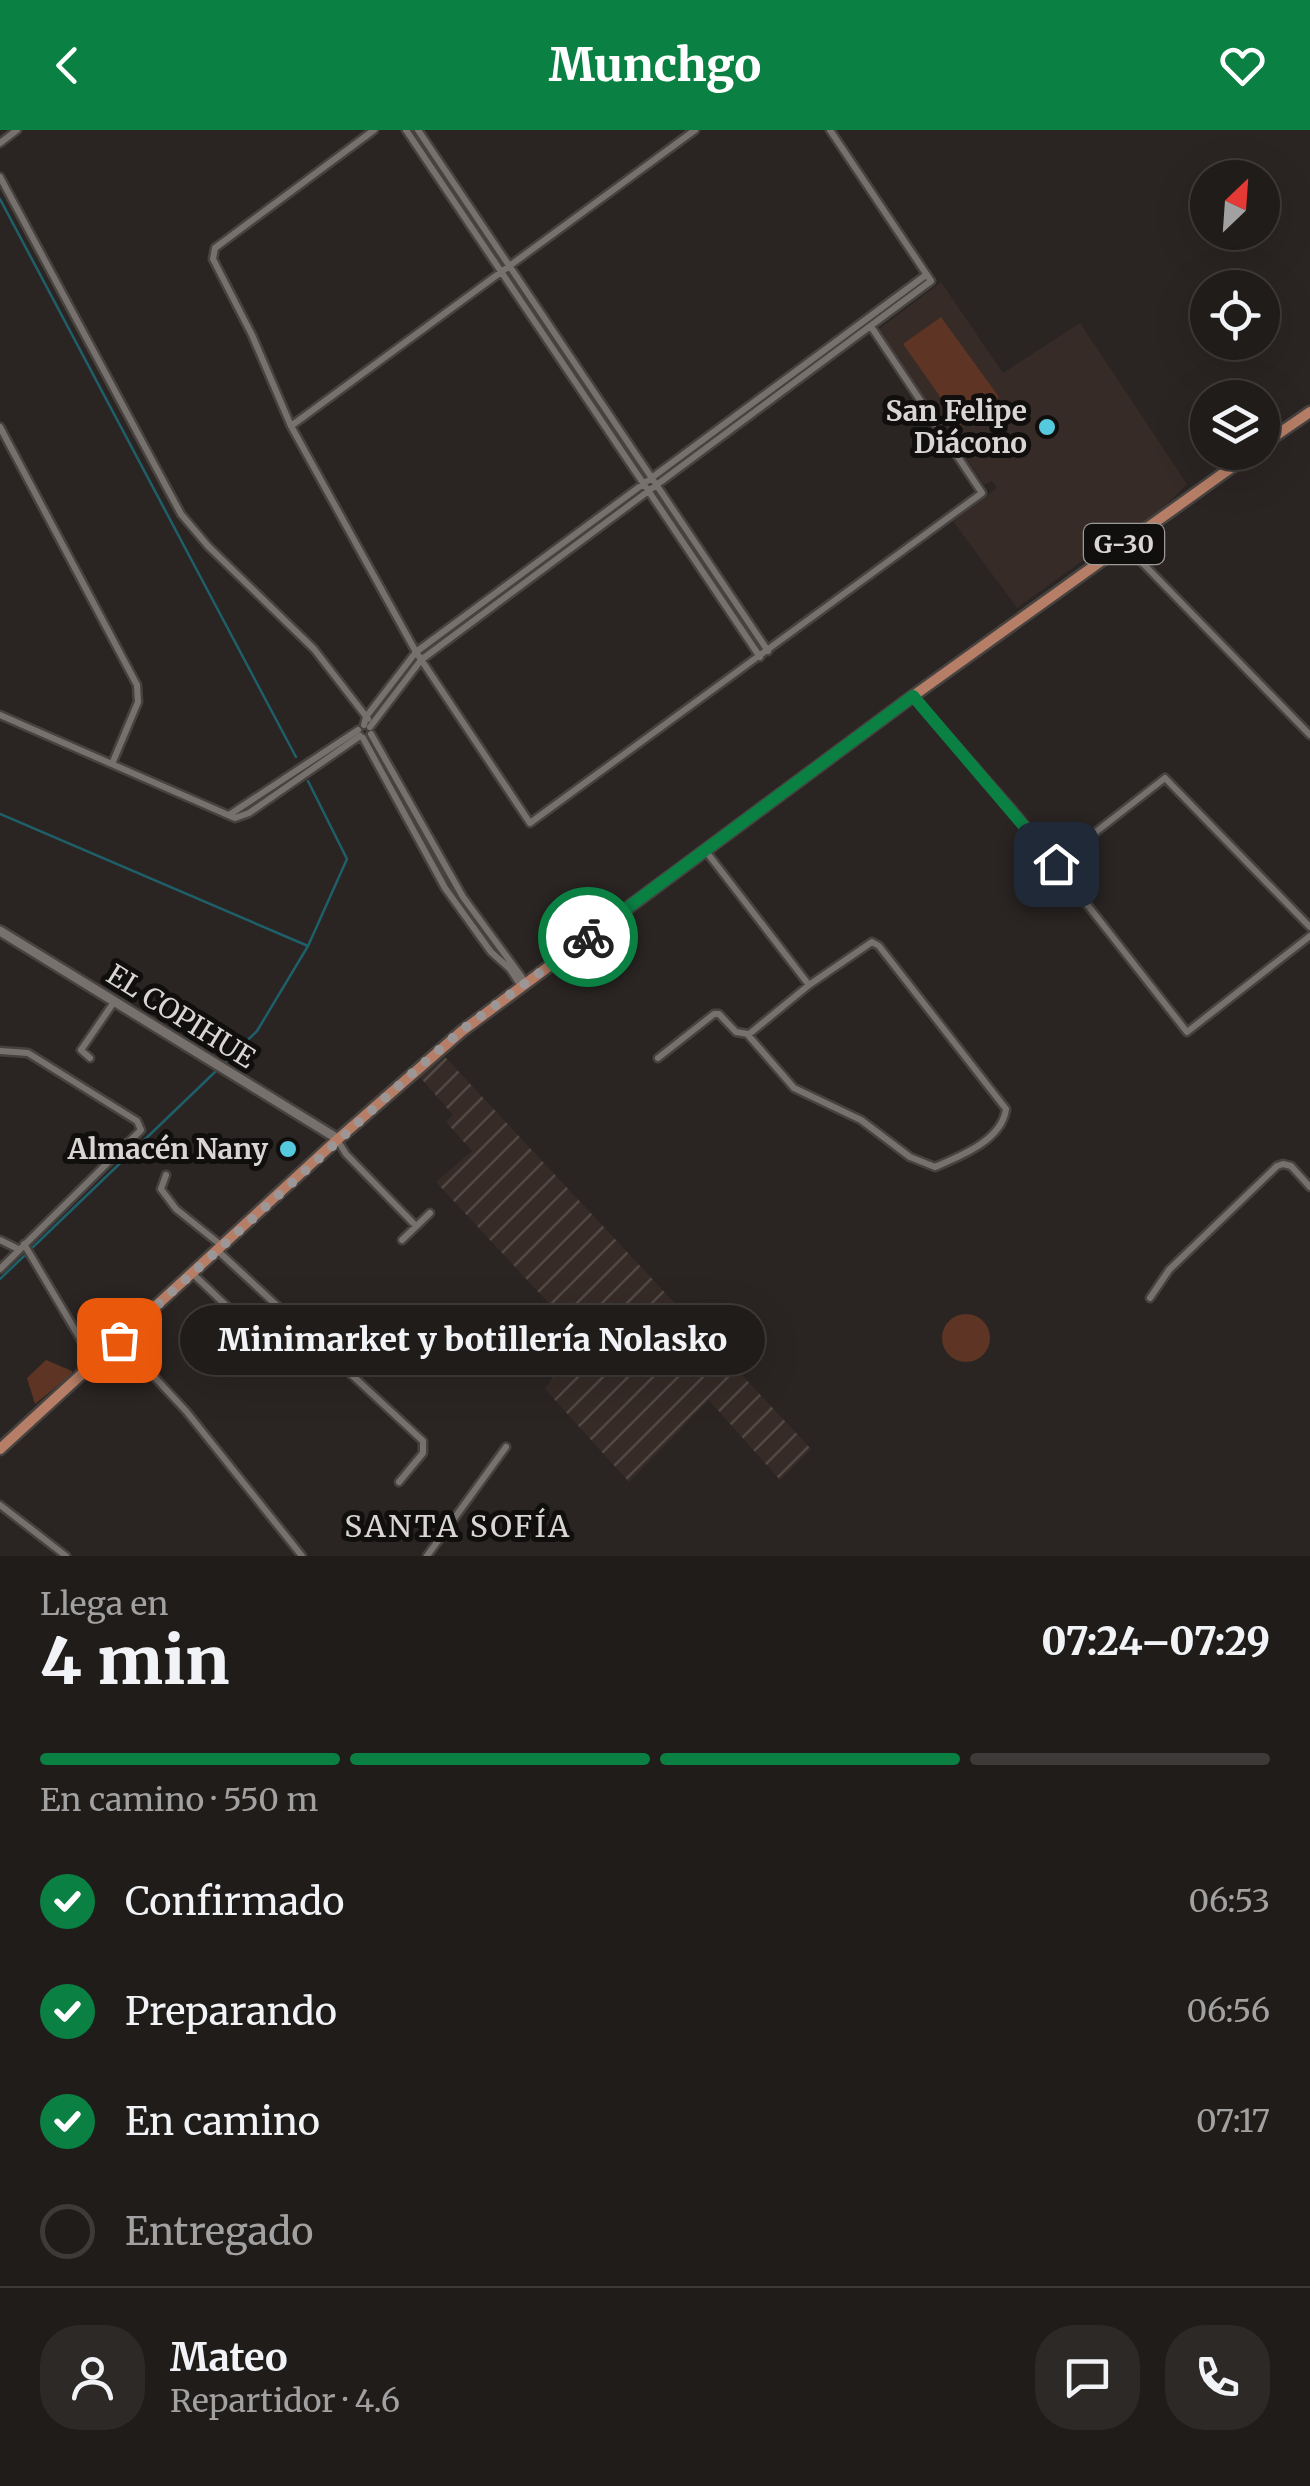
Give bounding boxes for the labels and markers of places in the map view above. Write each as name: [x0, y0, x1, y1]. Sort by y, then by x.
place label: San Felipe Diácono: [885, 393, 1027, 461]
marker: San Felipe Diácono: [1036, 416, 1058, 438]
pin: [1014, 822, 1099, 907]
place label: Almacén Nany: [67, 1131, 268, 1167]
marker: Almacén Nany: [277, 1138, 299, 1160]
pin: [77, 1298, 162, 1383]
callout: Minimarket y botillería Nolasko: [179, 1305, 764, 1375]

